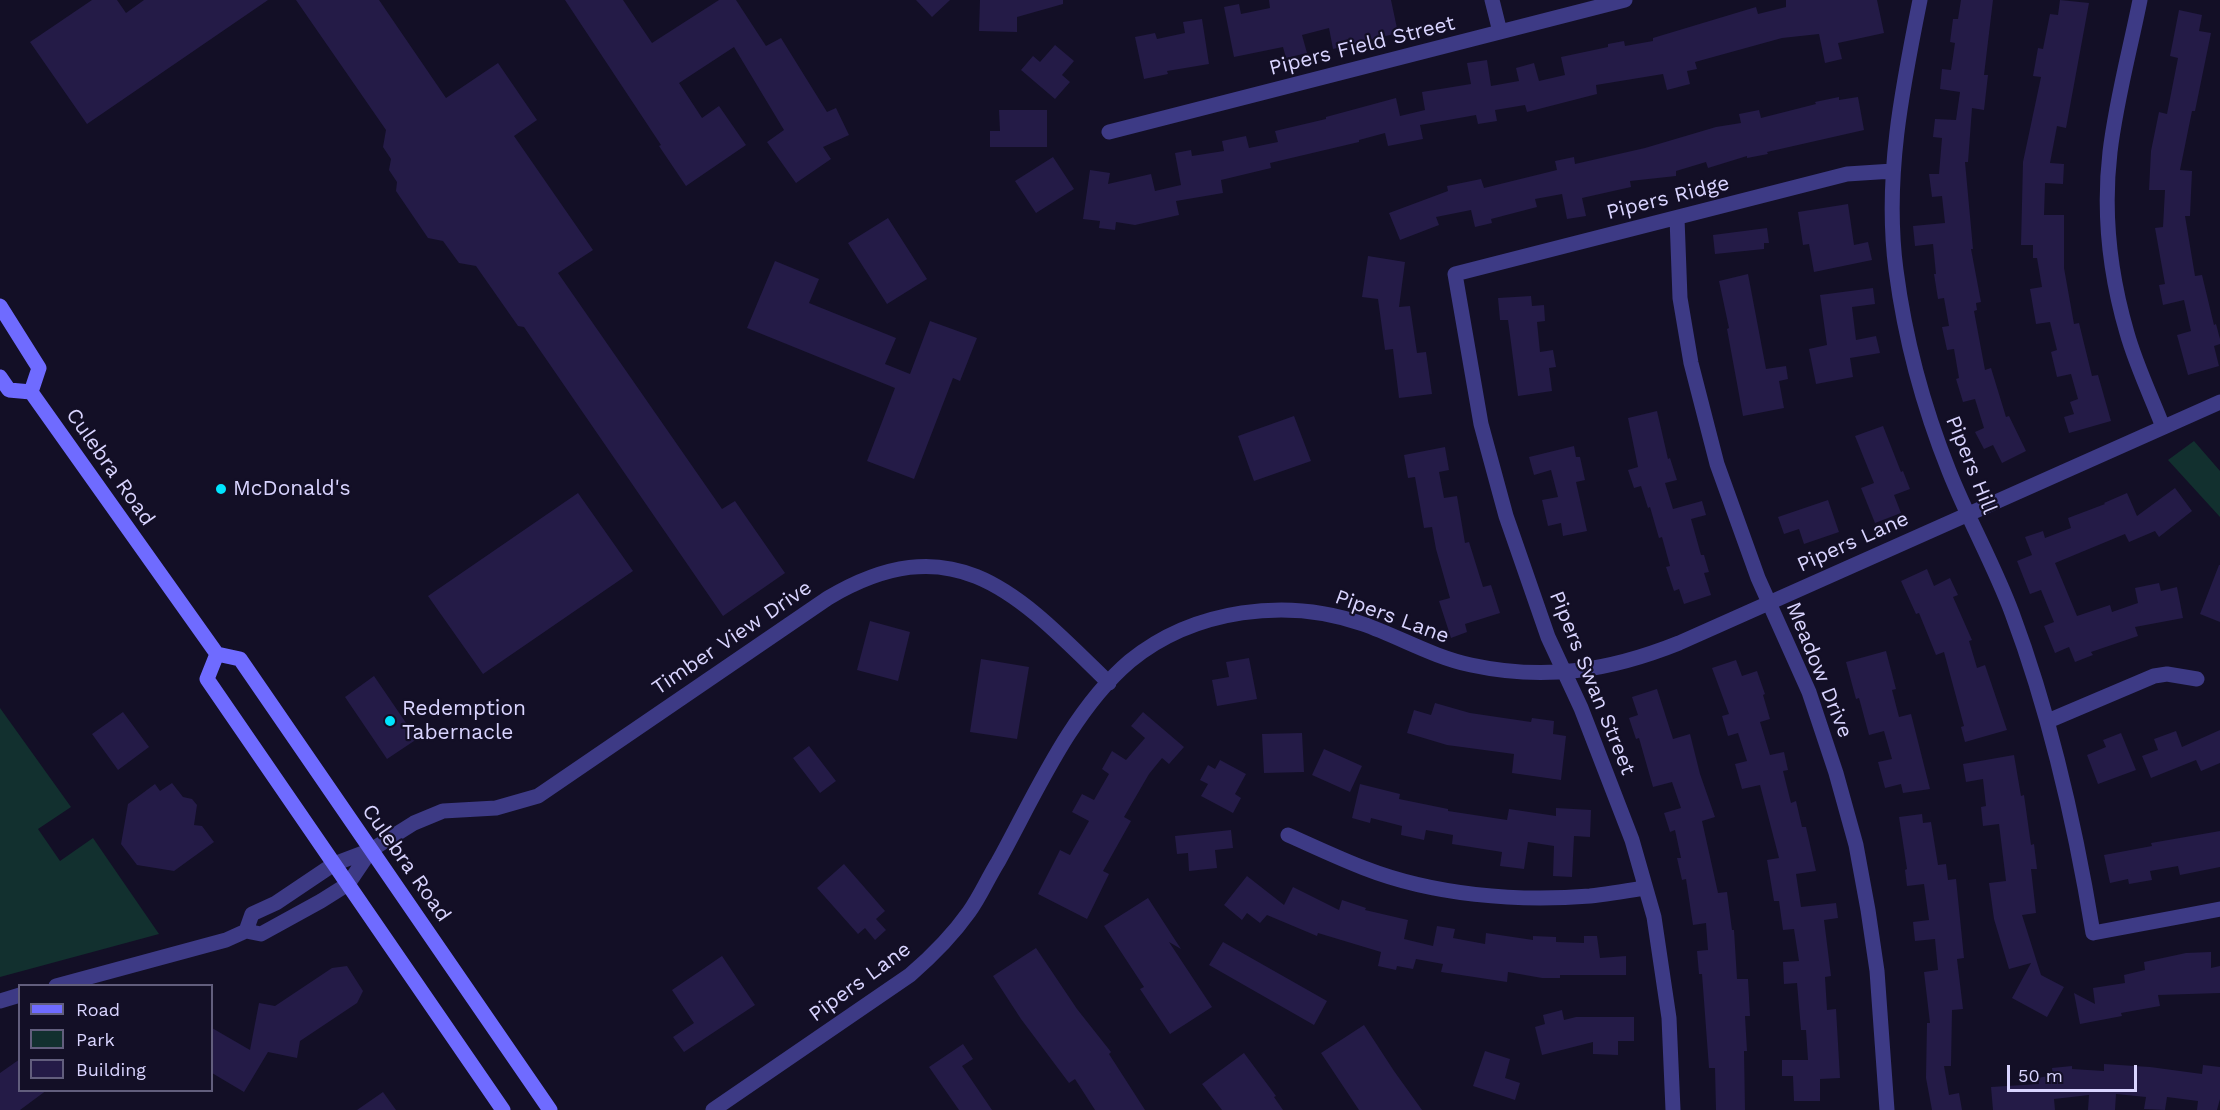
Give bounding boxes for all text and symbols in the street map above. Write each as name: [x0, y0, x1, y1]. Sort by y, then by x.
street label: Pipers Field Street: [1267, 11, 1457, 81]
street label: Pipers Ridge: [1604, 171, 1732, 225]
street label: Culebra Road: [60, 403, 160, 531]
street label: Pipers Hill: [1940, 412, 2002, 518]
place label: McDonald's: [233, 476, 350, 502]
marker: McDonald's: [214, 482, 228, 496]
street label: Pipers Lane: [1793, 506, 1913, 578]
street label: Timber View Drive: [647, 575, 817, 701]
street label: Pipers Lane: [1331, 585, 1453, 649]
street label: Pipers Swan Street: [1544, 587, 1640, 779]
street label: Meadow Drive: [1780, 598, 1858, 742]
place label: Redemption Tabernacle: [402, 696, 526, 746]
marker: Redemption Tabernacle: [383, 714, 397, 728]
street label: Culebra Road: [356, 799, 456, 927]
street label: Pipers Lane: [804, 937, 916, 1027]
legend: [18, 984, 213, 1092]
text: Road: [76, 999, 120, 1020]
text: Park: [76, 1029, 115, 1050]
scale bar: [2010, 1053, 2140, 1091]
text: Building: [76, 1059, 146, 1080]
text: 50 m: [2018, 1065, 2063, 1086]

